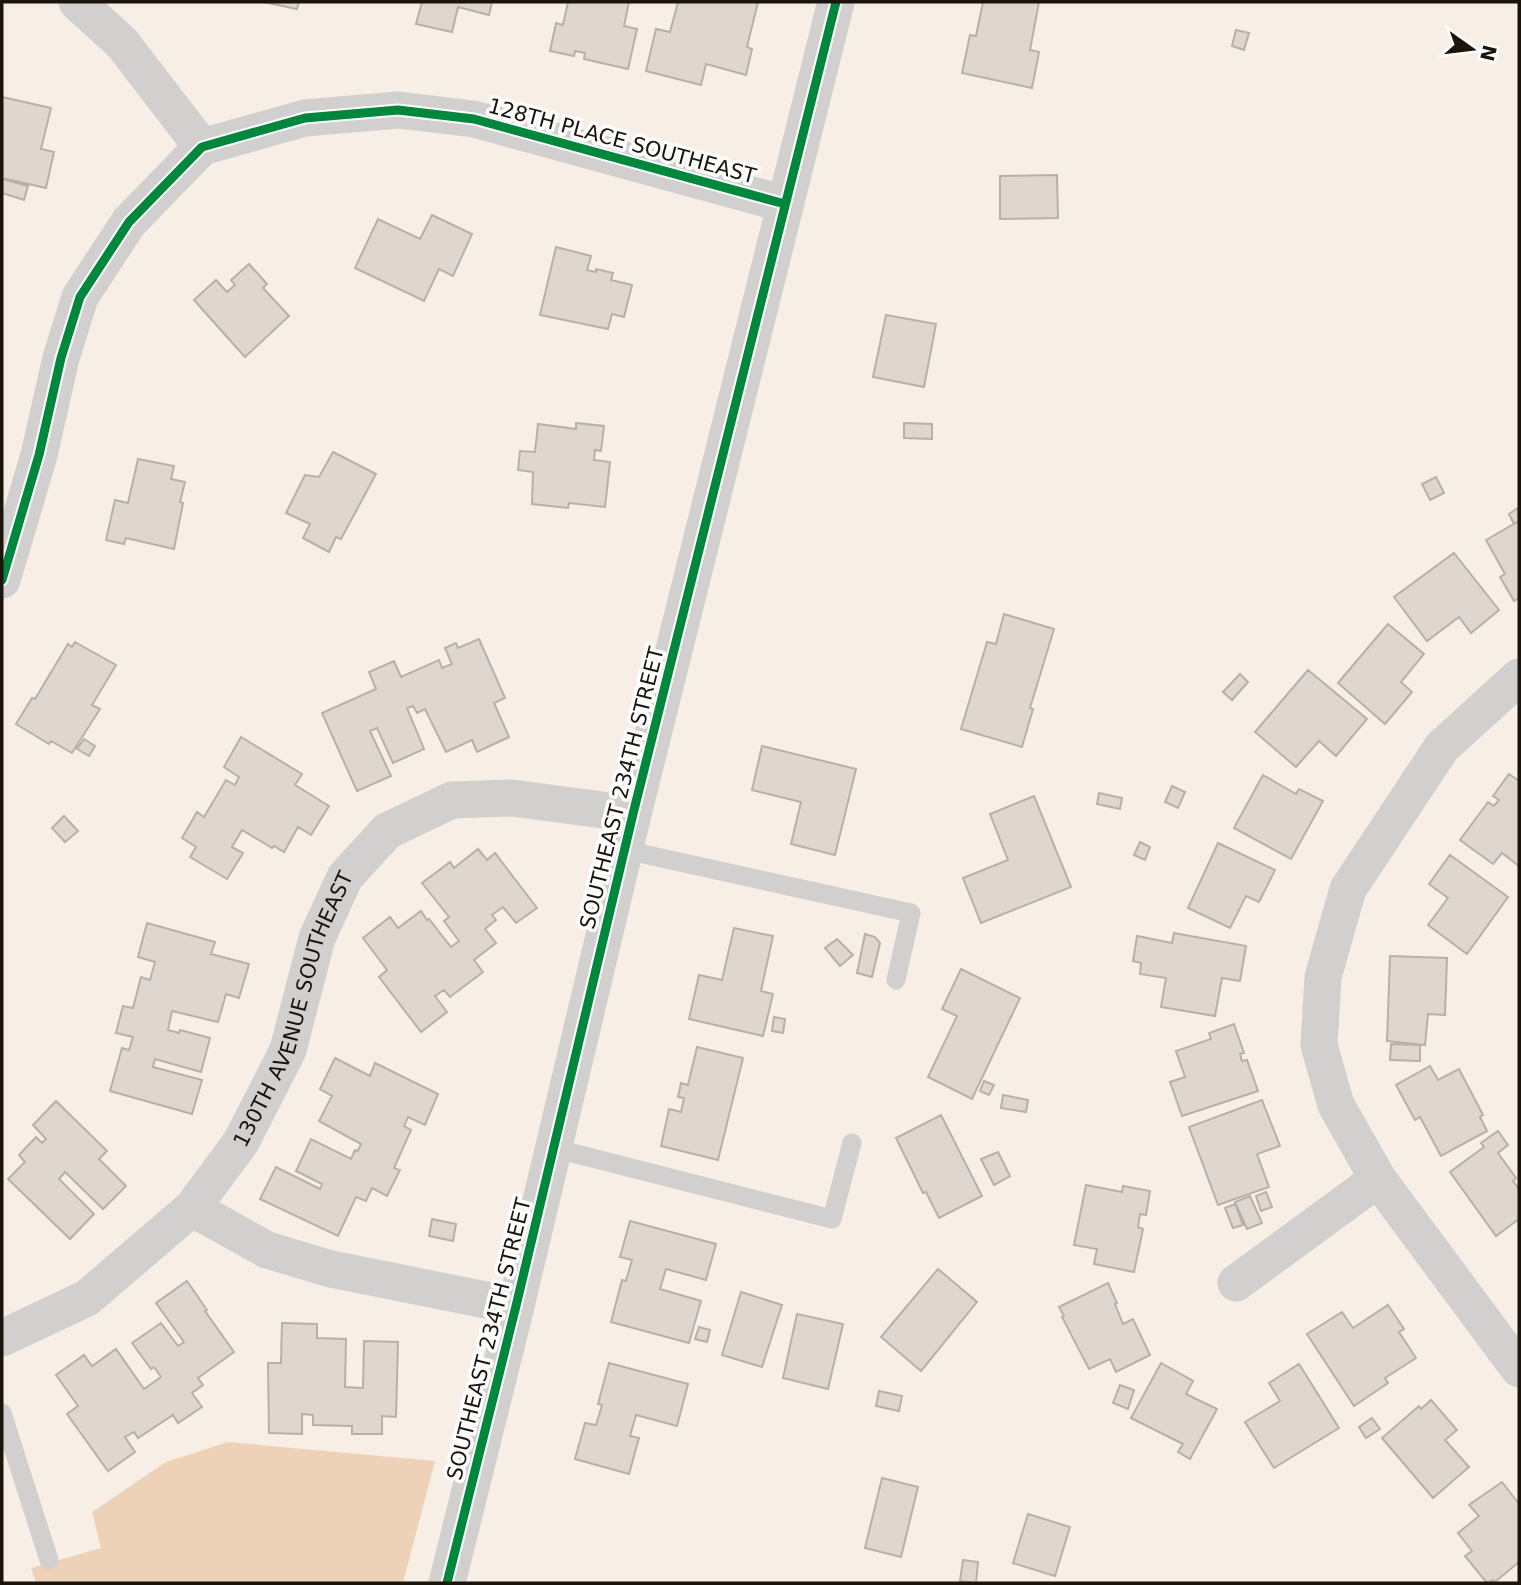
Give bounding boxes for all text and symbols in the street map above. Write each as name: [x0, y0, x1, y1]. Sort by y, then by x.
north arrow: [1437, 14, 1507, 84]
text: N: [1476, 43, 1501, 63]
street label: 128TH PLACE SOUTHEAST: [485, 94, 759, 188]
street label: SOUTHEAST 234TH STREET: [575, 644, 669, 932]
street label: 130TH AVENUE SOUTHEAST: [229, 867, 358, 1151]
street label: SOUTHEAST 234TH STREET: [442, 1195, 536, 1483]

